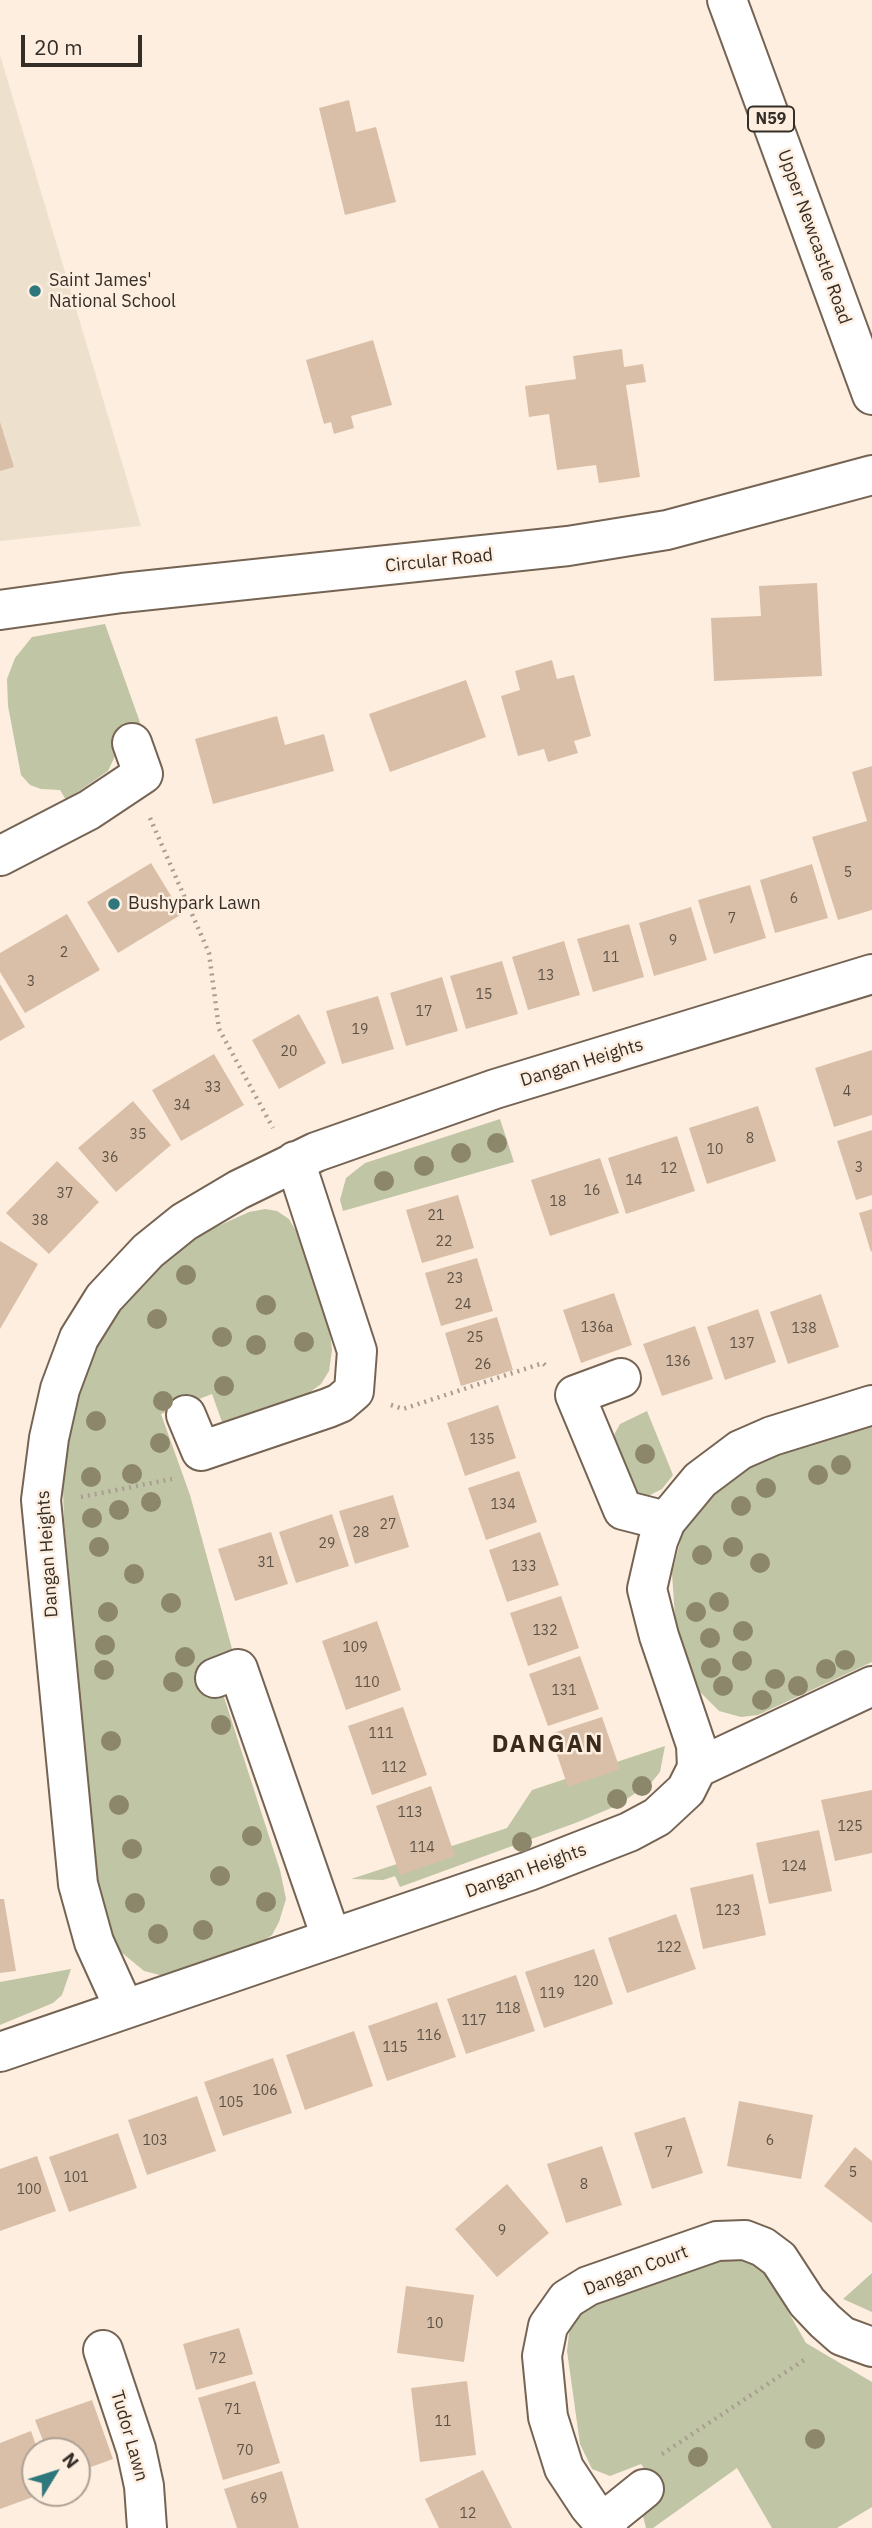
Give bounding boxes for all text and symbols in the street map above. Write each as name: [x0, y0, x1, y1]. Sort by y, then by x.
scale bar: [24, 21, 145, 65]
text: 20 m: [34, 33, 83, 61]
road number: N59: [748, 106, 794, 132]
street label: Upper Newcastle Road: [772, 147, 856, 327]
place label: Saint James' National School: [49, 270, 176, 312]
marker: Saint James' National School: [27, 283, 43, 299]
street label: Circular Road: [384, 545, 494, 577]
house number: 5: [844, 865, 852, 881]
house number: 6: [790, 891, 798, 907]
place label: Bushypark Lawn: [128, 893, 261, 915]
marker: Bushypark Lawn: [106, 896, 122, 912]
house number: 7: [728, 911, 736, 927]
house number: 9: [669, 933, 677, 949]
house number: 2: [60, 945, 68, 961]
house number: 11: [603, 950, 619, 966]
house number: 13: [538, 968, 554, 984]
house number: 3: [27, 974, 35, 990]
house number: 15: [476, 987, 492, 1003]
house number: 17: [416, 1004, 432, 1020]
house number: 19: [352, 1022, 368, 1038]
street label: Dangan Heights: [518, 1034, 646, 1092]
house number: 20: [281, 1044, 297, 1060]
house number: 33: [205, 1080, 221, 1096]
house number: 4: [843, 1084, 851, 1100]
house number: 34: [174, 1098, 190, 1114]
house number: 35: [130, 1127, 146, 1143]
house number: 8: [746, 1131, 754, 1147]
house number: 10: [707, 1142, 723, 1158]
house number: 36: [102, 1150, 118, 1166]
house number: 3: [855, 1160, 863, 1176]
house number: 12: [661, 1161, 677, 1177]
house number: 14: [626, 1173, 642, 1189]
house number: 16: [584, 1183, 600, 1199]
house number: 37: [57, 1186, 73, 1202]
house number: 18: [550, 1194, 566, 1210]
house number: 21: [428, 1208, 444, 1224]
house number: 38: [32, 1213, 48, 1229]
house number: 22: [436, 1234, 452, 1250]
house number: 23: [447, 1271, 463, 1287]
house number: 24: [455, 1297, 471, 1313]
house number: 136a: [581, 1320, 613, 1336]
house number: 138: [791, 1321, 817, 1337]
house number: 25: [467, 1330, 483, 1346]
house number: 137: [729, 1336, 755, 1352]
house number: 136: [665, 1354, 691, 1370]
house number: 26: [475, 1357, 491, 1373]
house number: 135: [469, 1432, 495, 1448]
street label: Dangan Heights: [33, 1490, 63, 1618]
house number: 134: [490, 1497, 516, 1513]
house number: 27: [380, 1517, 396, 1533]
house number: 28: [353, 1525, 369, 1541]
house number: 29: [319, 1536, 335, 1552]
house number: 31: [258, 1555, 274, 1571]
house number: 133: [511, 1559, 537, 1575]
house number: 132: [532, 1623, 558, 1639]
house number: 109: [342, 1640, 368, 1656]
house number: 110: [354, 1675, 380, 1691]
house number: 131: [551, 1683, 577, 1699]
house number: 111: [368, 1726, 394, 1742]
district label: DANGAN: [492, 1731, 604, 1759]
house number: 112: [381, 1760, 407, 1776]
house number: 113: [397, 1805, 423, 1821]
house number: 125: [837, 1819, 863, 1835]
street label: Dangan Heights: [462, 1839, 590, 1903]
house number: 114: [409, 1840, 435, 1856]
house number: 124: [781, 1859, 807, 1875]
house number: 123: [715, 1903, 741, 1919]
house number: 122: [656, 1940, 682, 1956]
house number: 120: [573, 1974, 599, 1990]
house number: 119: [539, 1986, 565, 2002]
house number: 118: [495, 2001, 521, 2017]
house number: 117: [461, 2013, 487, 2029]
house number: 116: [416, 2028, 442, 2044]
house number: 115: [382, 2040, 408, 2056]
house number: 106: [252, 2083, 278, 2099]
house number: 105: [218, 2095, 244, 2111]
house number: 103: [142, 2133, 168, 2149]
house number: 6: [766, 2133, 774, 2149]
house number: 7: [665, 2145, 673, 2161]
house number: 5: [849, 2165, 857, 2181]
house number: 101: [63, 2170, 89, 2186]
house number: 8: [580, 2177, 588, 2193]
house number: 100: [16, 2182, 42, 2198]
house number: 9: [498, 2223, 506, 2239]
street label: Dangan Court: [581, 2241, 691, 2301]
house number: 10: [427, 2316, 443, 2332]
house number: 72: [210, 2351, 226, 2367]
street label: Tudor Lawn: [106, 2388, 152, 2484]
house number: 71: [225, 2402, 241, 2418]
house number: 11: [435, 2414, 451, 2430]
north arrow: [21, 2437, 91, 2507]
house number: 70: [237, 2443, 253, 2459]
text: N: [57, 2447, 85, 2473]
house number: 69: [251, 2491, 267, 2507]
house number: 12: [460, 2506, 476, 2522]

